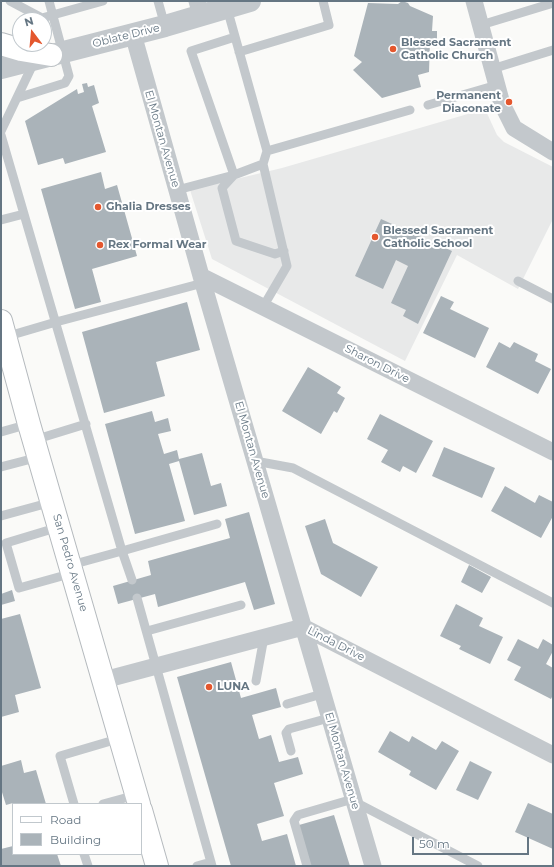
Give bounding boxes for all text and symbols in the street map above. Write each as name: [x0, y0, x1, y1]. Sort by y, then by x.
north arrow: [12, 12, 52, 52]
text: N: [23, 13, 35, 29]
street label: Oblate Drive: [91, 21, 161, 51]
place label: Blessed Sacrament Catholic Church: [401, 36, 511, 62]
marker: Blessed Sacrament Catholic Church: [388, 44, 398, 54]
street label: El Montan Avenue: [142, 89, 182, 189]
place label: Permanent Diaconate: [436, 89, 501, 115]
marker: Permanent Diaconate: [504, 97, 514, 107]
place label: Ghalia Dresses: [106, 200, 191, 214]
marker: Ghalia Dresses: [93, 202, 103, 212]
place label: Blessed Sacrament Catholic School: [383, 224, 493, 250]
marker: Blessed Sacrament Catholic School: [370, 232, 380, 242]
place label: Rex Formal Wear: [108, 238, 207, 252]
marker: Rex Formal Wear: [95, 240, 105, 250]
street label: Sharon Drive: [342, 342, 412, 386]
street label: El Montan Avenue: [232, 400, 272, 500]
street label: San Pedro Avenue: [50, 513, 90, 613]
street label: Linda Drive: [305, 624, 367, 664]
place label: LUNA: [217, 680, 250, 694]
marker: LUNA: [204, 682, 214, 692]
street label: El Montan Avenue: [322, 711, 362, 811]
legend: [12, 803, 142, 855]
text: Road: [50, 812, 81, 827]
scale bar: [414, 829, 531, 855]
text: Building: [50, 832, 101, 847]
text: 50 m: [419, 836, 450, 851]

